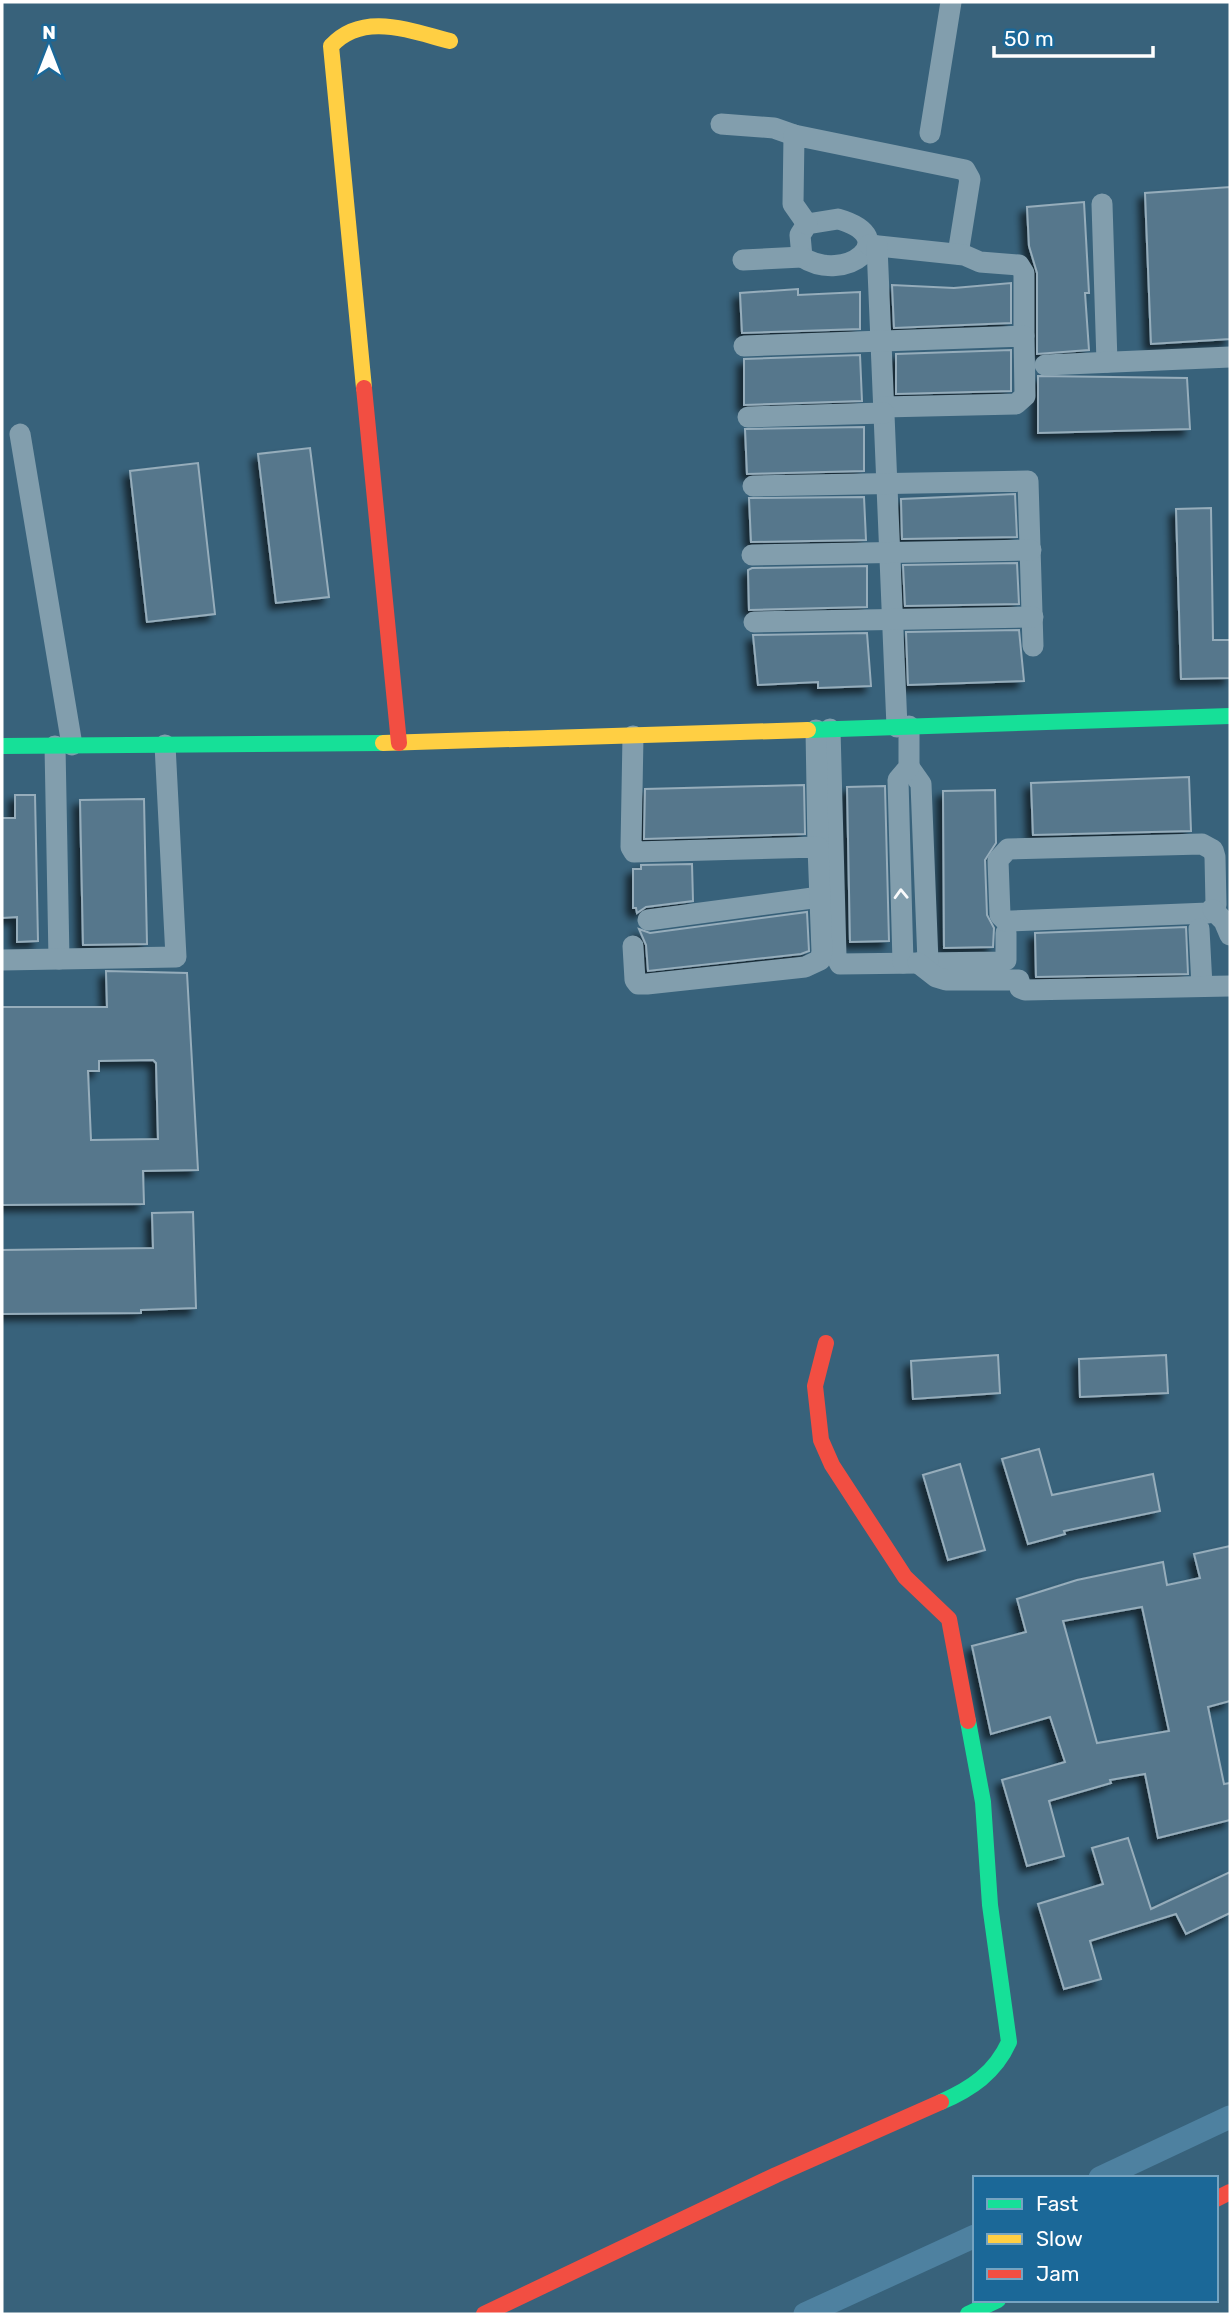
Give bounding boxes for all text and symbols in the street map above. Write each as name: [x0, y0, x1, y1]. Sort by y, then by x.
north arrow: [14, 14, 84, 84]
scale bar: [994, 14, 1153, 58]
text: N: [42, 21, 56, 44]
text: 50 m: [1004, 26, 1054, 51]
one-way arrow: [894, 889, 909, 900]
legend: [973, 2176, 1218, 2302]
text: Fast: [1036, 2191, 1078, 2216]
text: Slow: [1036, 2226, 1083, 2251]
text: Jam: [1036, 2261, 1080, 2286]

